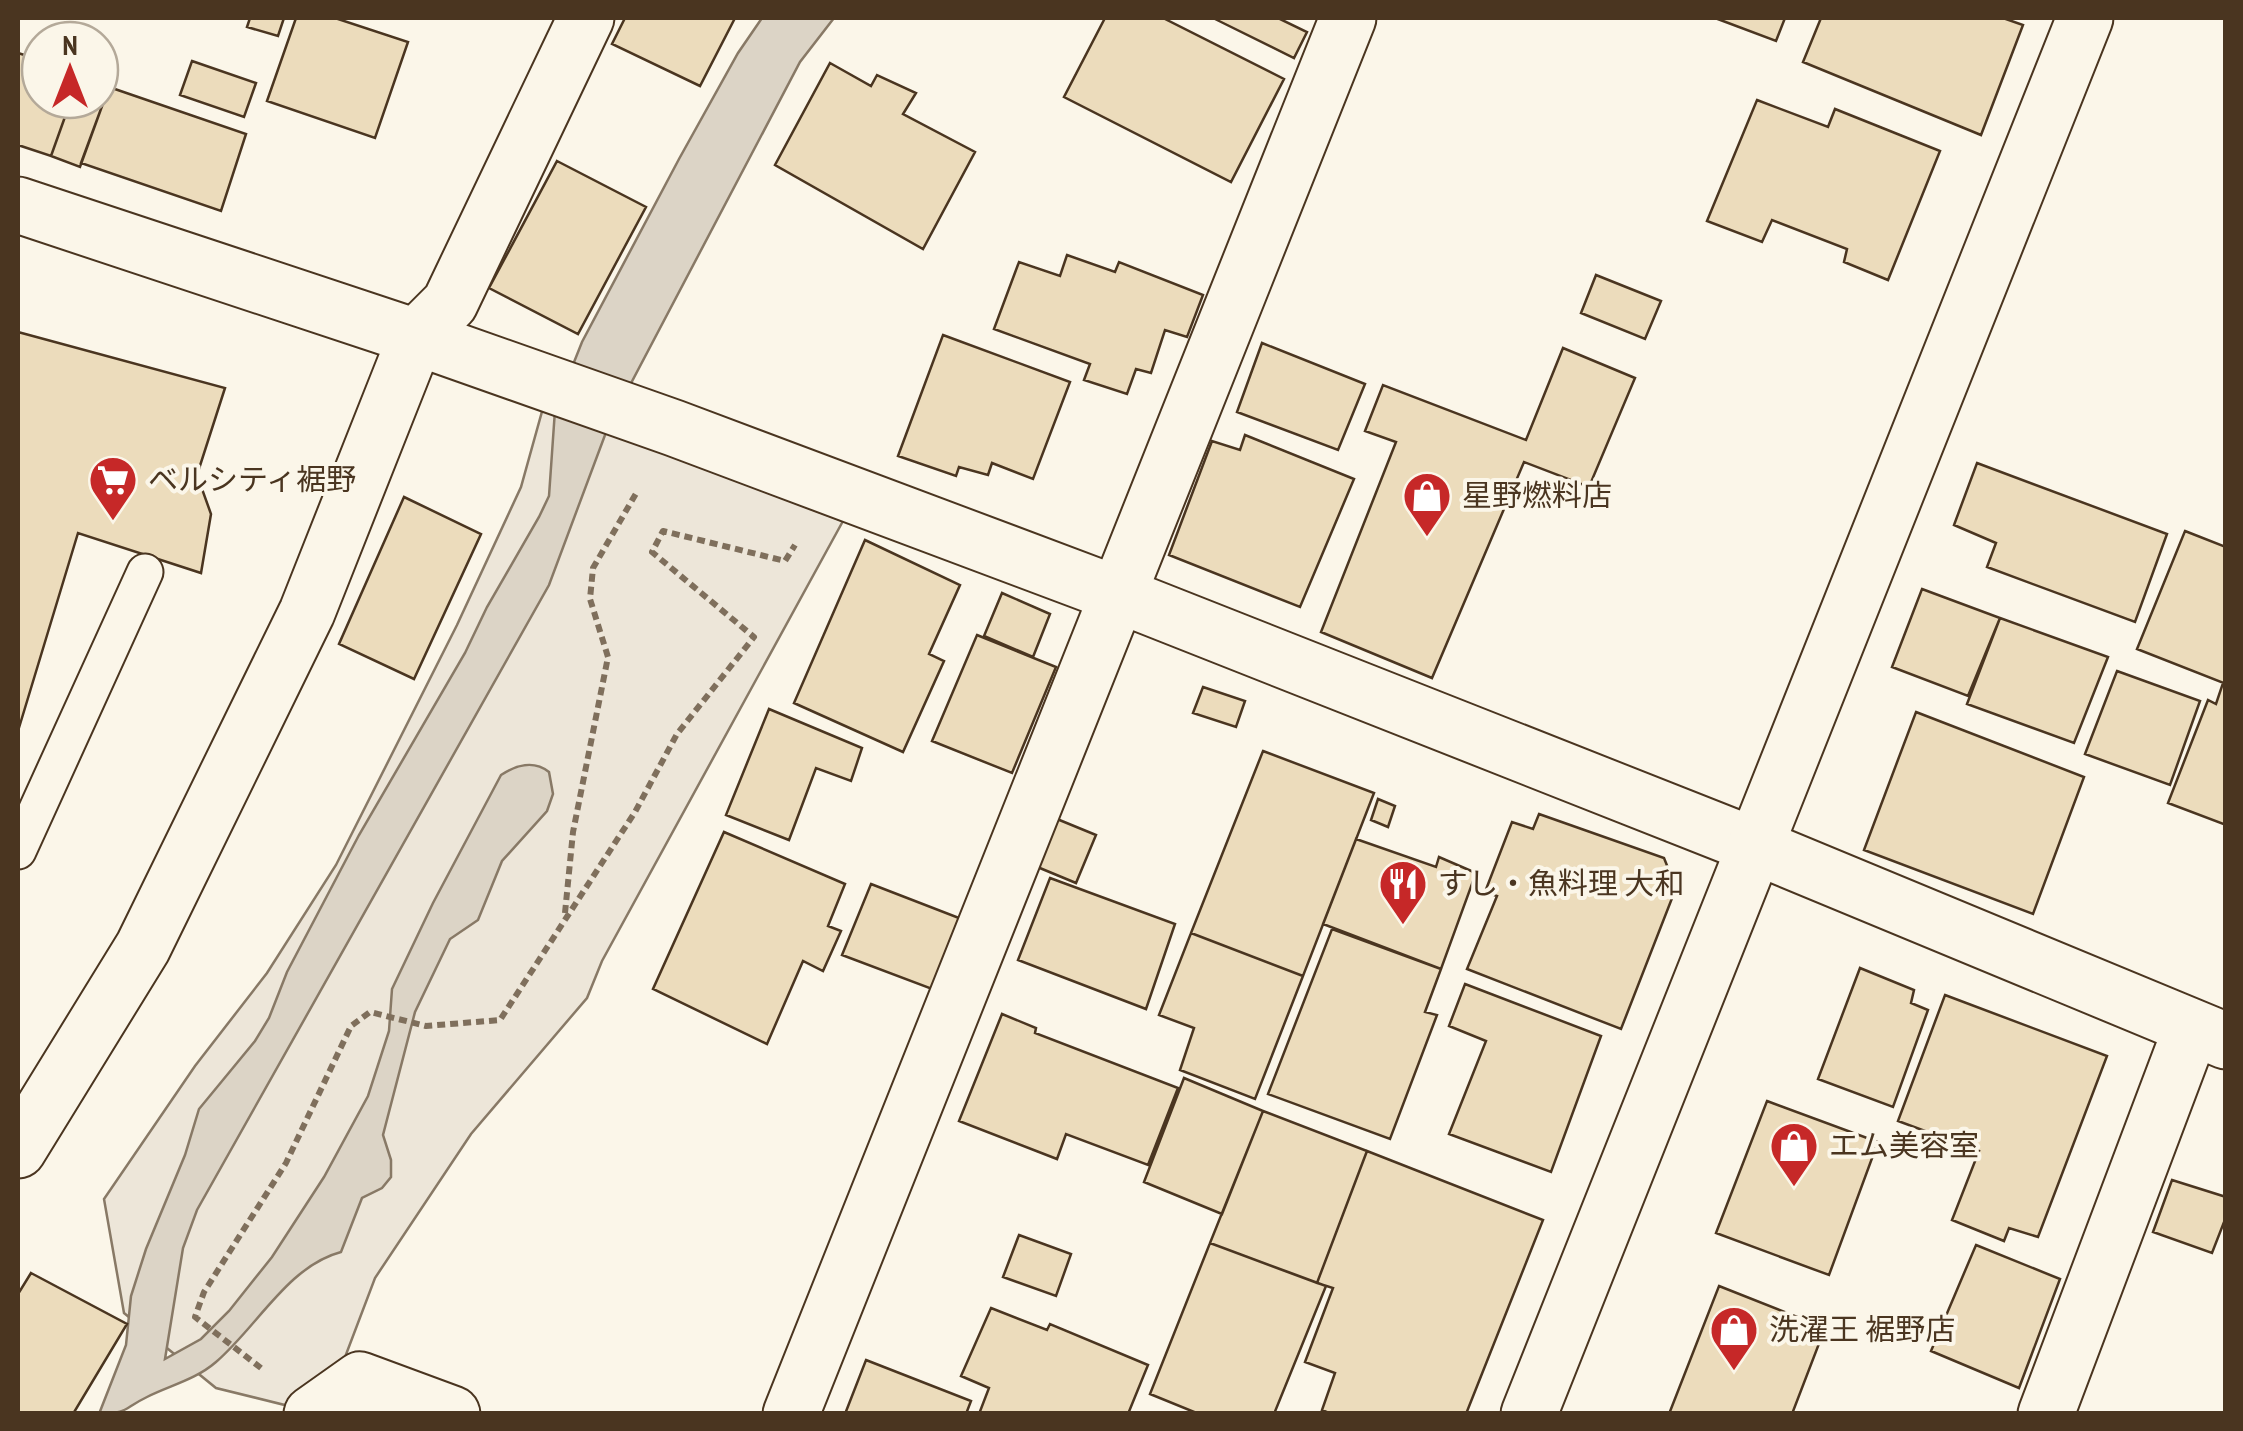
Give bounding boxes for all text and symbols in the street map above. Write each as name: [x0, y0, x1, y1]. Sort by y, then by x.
north arrow: [20, 20, 120, 120]
text: N: [62, 26, 78, 63]
supermarket icon: ベルシティ裾野: [87, 454, 139, 522]
place label: ベルシティ裾野: [148, 459, 356, 498]
shop icon: 星野燃料店: [1401, 470, 1453, 538]
place label: 星野燃料店: [1462, 475, 1612, 514]
restaurant icon: すし・魚料理 大和: [1377, 858, 1429, 926]
place label: すし・魚料理 大和: [1438, 863, 1684, 902]
shop icon: エム美容室: [1768, 1120, 1820, 1188]
place label: エム美容室: [1829, 1125, 1979, 1164]
shop icon: 洗濯王 裾野店: [1708, 1304, 1760, 1372]
place label: 洗濯王 裾野店: [1769, 1309, 1955, 1348]

